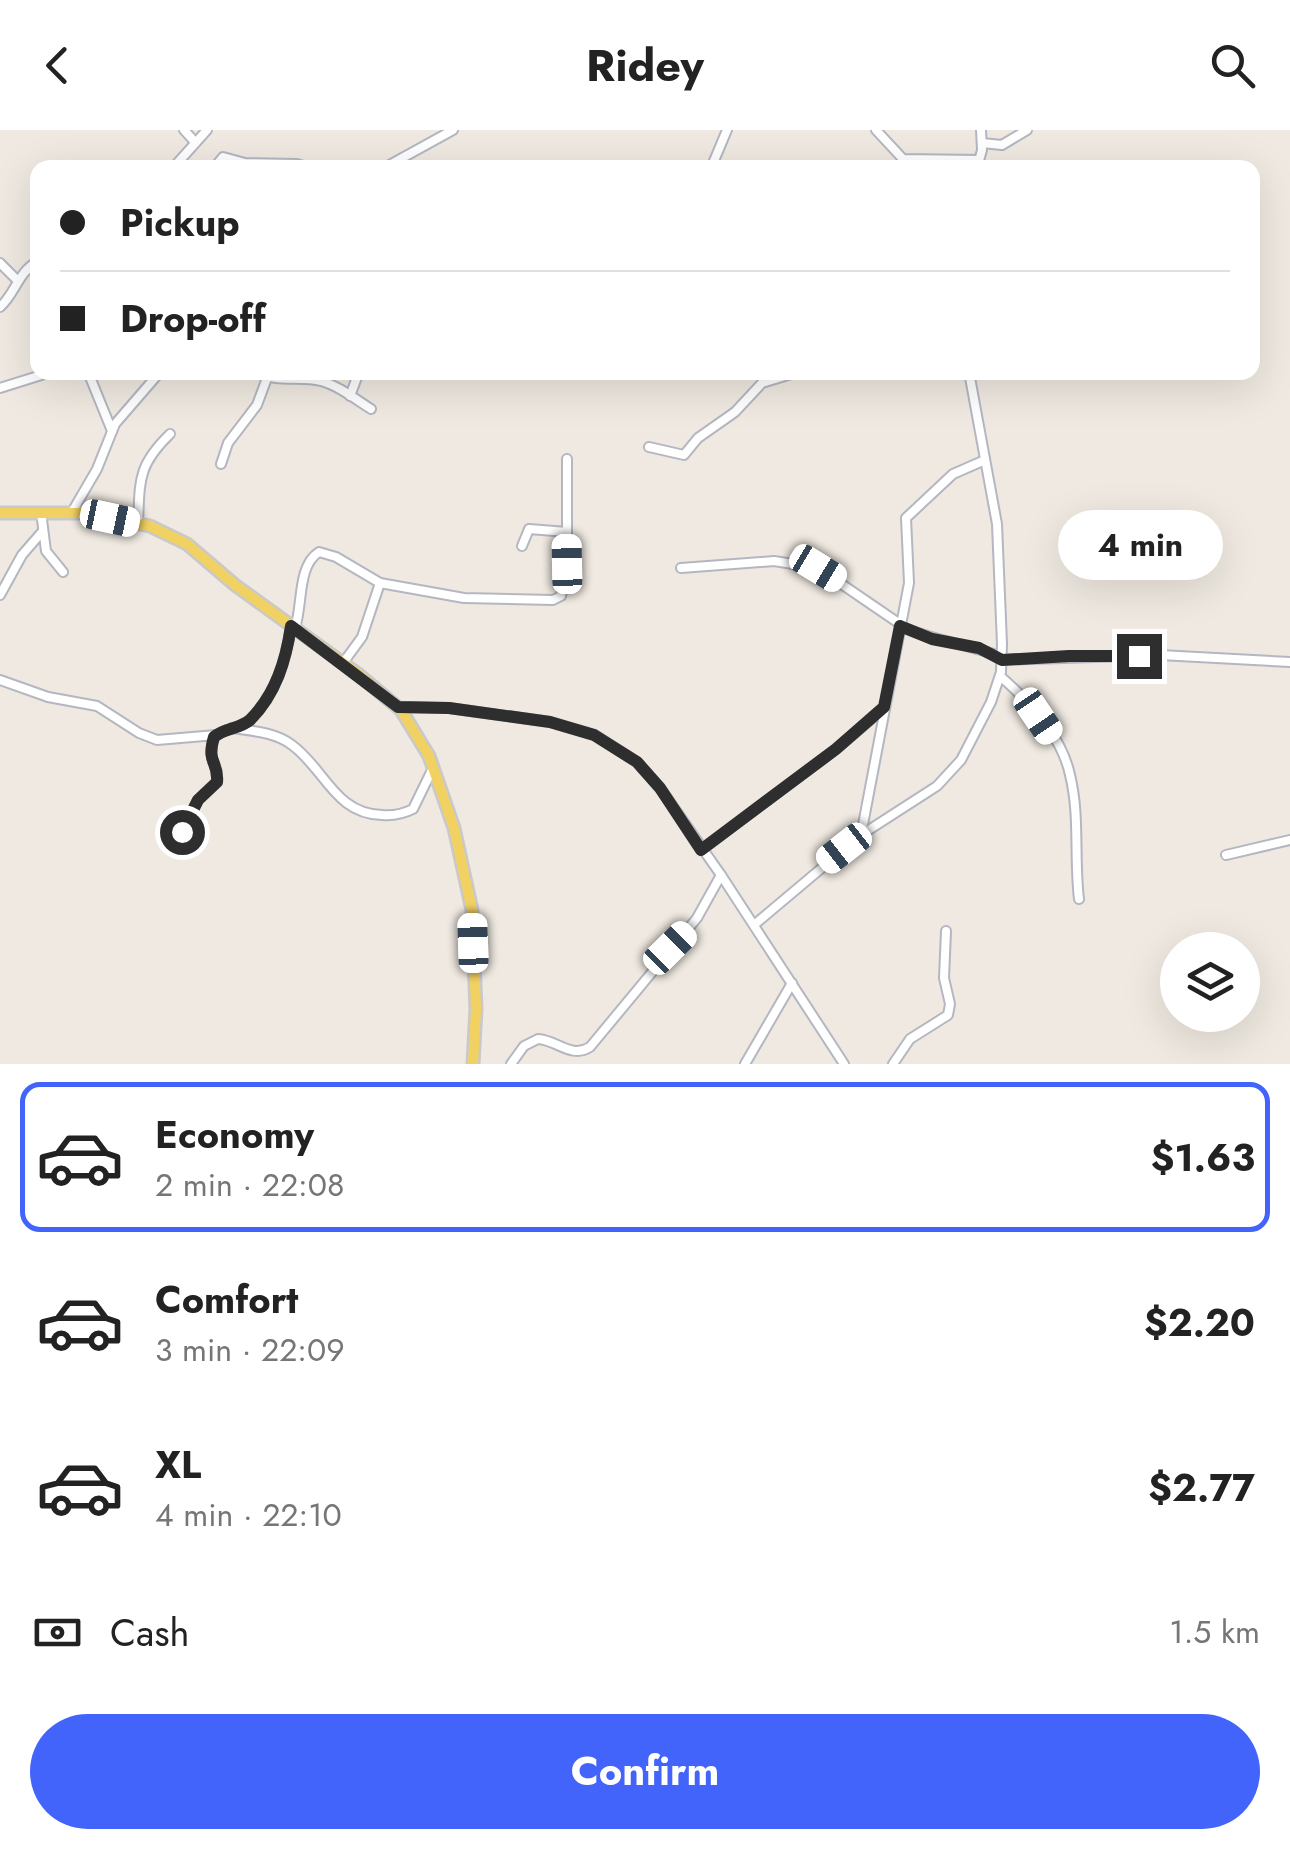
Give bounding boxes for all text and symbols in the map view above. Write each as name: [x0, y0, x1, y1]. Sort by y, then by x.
text: Ridey: [586, 33, 704, 98]
icon: back: [30, 38, 85, 93]
icon: search: [1205, 38, 1260, 93]
text: Pickup: [120, 195, 240, 250]
text: Drop-off: [120, 291, 266, 346]
car: [78, 497, 142, 539]
callout: 4 min: [1056, 511, 1222, 581]
text: 4 min: [1098, 522, 1183, 568]
car: [551, 534, 583, 594]
car: [785, 540, 851, 596]
route end: [1117, 634, 1162, 679]
car: [1009, 683, 1067, 749]
route start: [160, 810, 205, 855]
car: [811, 818, 877, 878]
car: [457, 912, 489, 974]
car: [638, 916, 702, 980]
map controls: [1160, 932, 1260, 1032]
button: layers: [1160, 932, 1260, 1032]
text: Economy: [155, 1107, 314, 1162]
icon: car: [35, 1112, 125, 1202]
text: $1.63: [1151, 1130, 1255, 1185]
text: 2 min · 22:08: [155, 1162, 344, 1208]
text: Comfort: [155, 1272, 298, 1327]
icon: car: [35, 1277, 125, 1367]
text: $2.20: [1144, 1295, 1255, 1350]
text: 3 min · 22:09: [155, 1327, 345, 1373]
text: XL: [155, 1437, 201, 1492]
icon: car: [35, 1442, 125, 1532]
text: $2.77: [1148, 1460, 1255, 1515]
text: 4 min · 22:10: [155, 1492, 342, 1538]
icon: cash: [30, 1605, 85, 1660]
text: Cash: [110, 1605, 190, 1660]
text: 1.5 km: [1169, 1609, 1260, 1655]
button: Confirm: [30, 1714, 1260, 1829]

